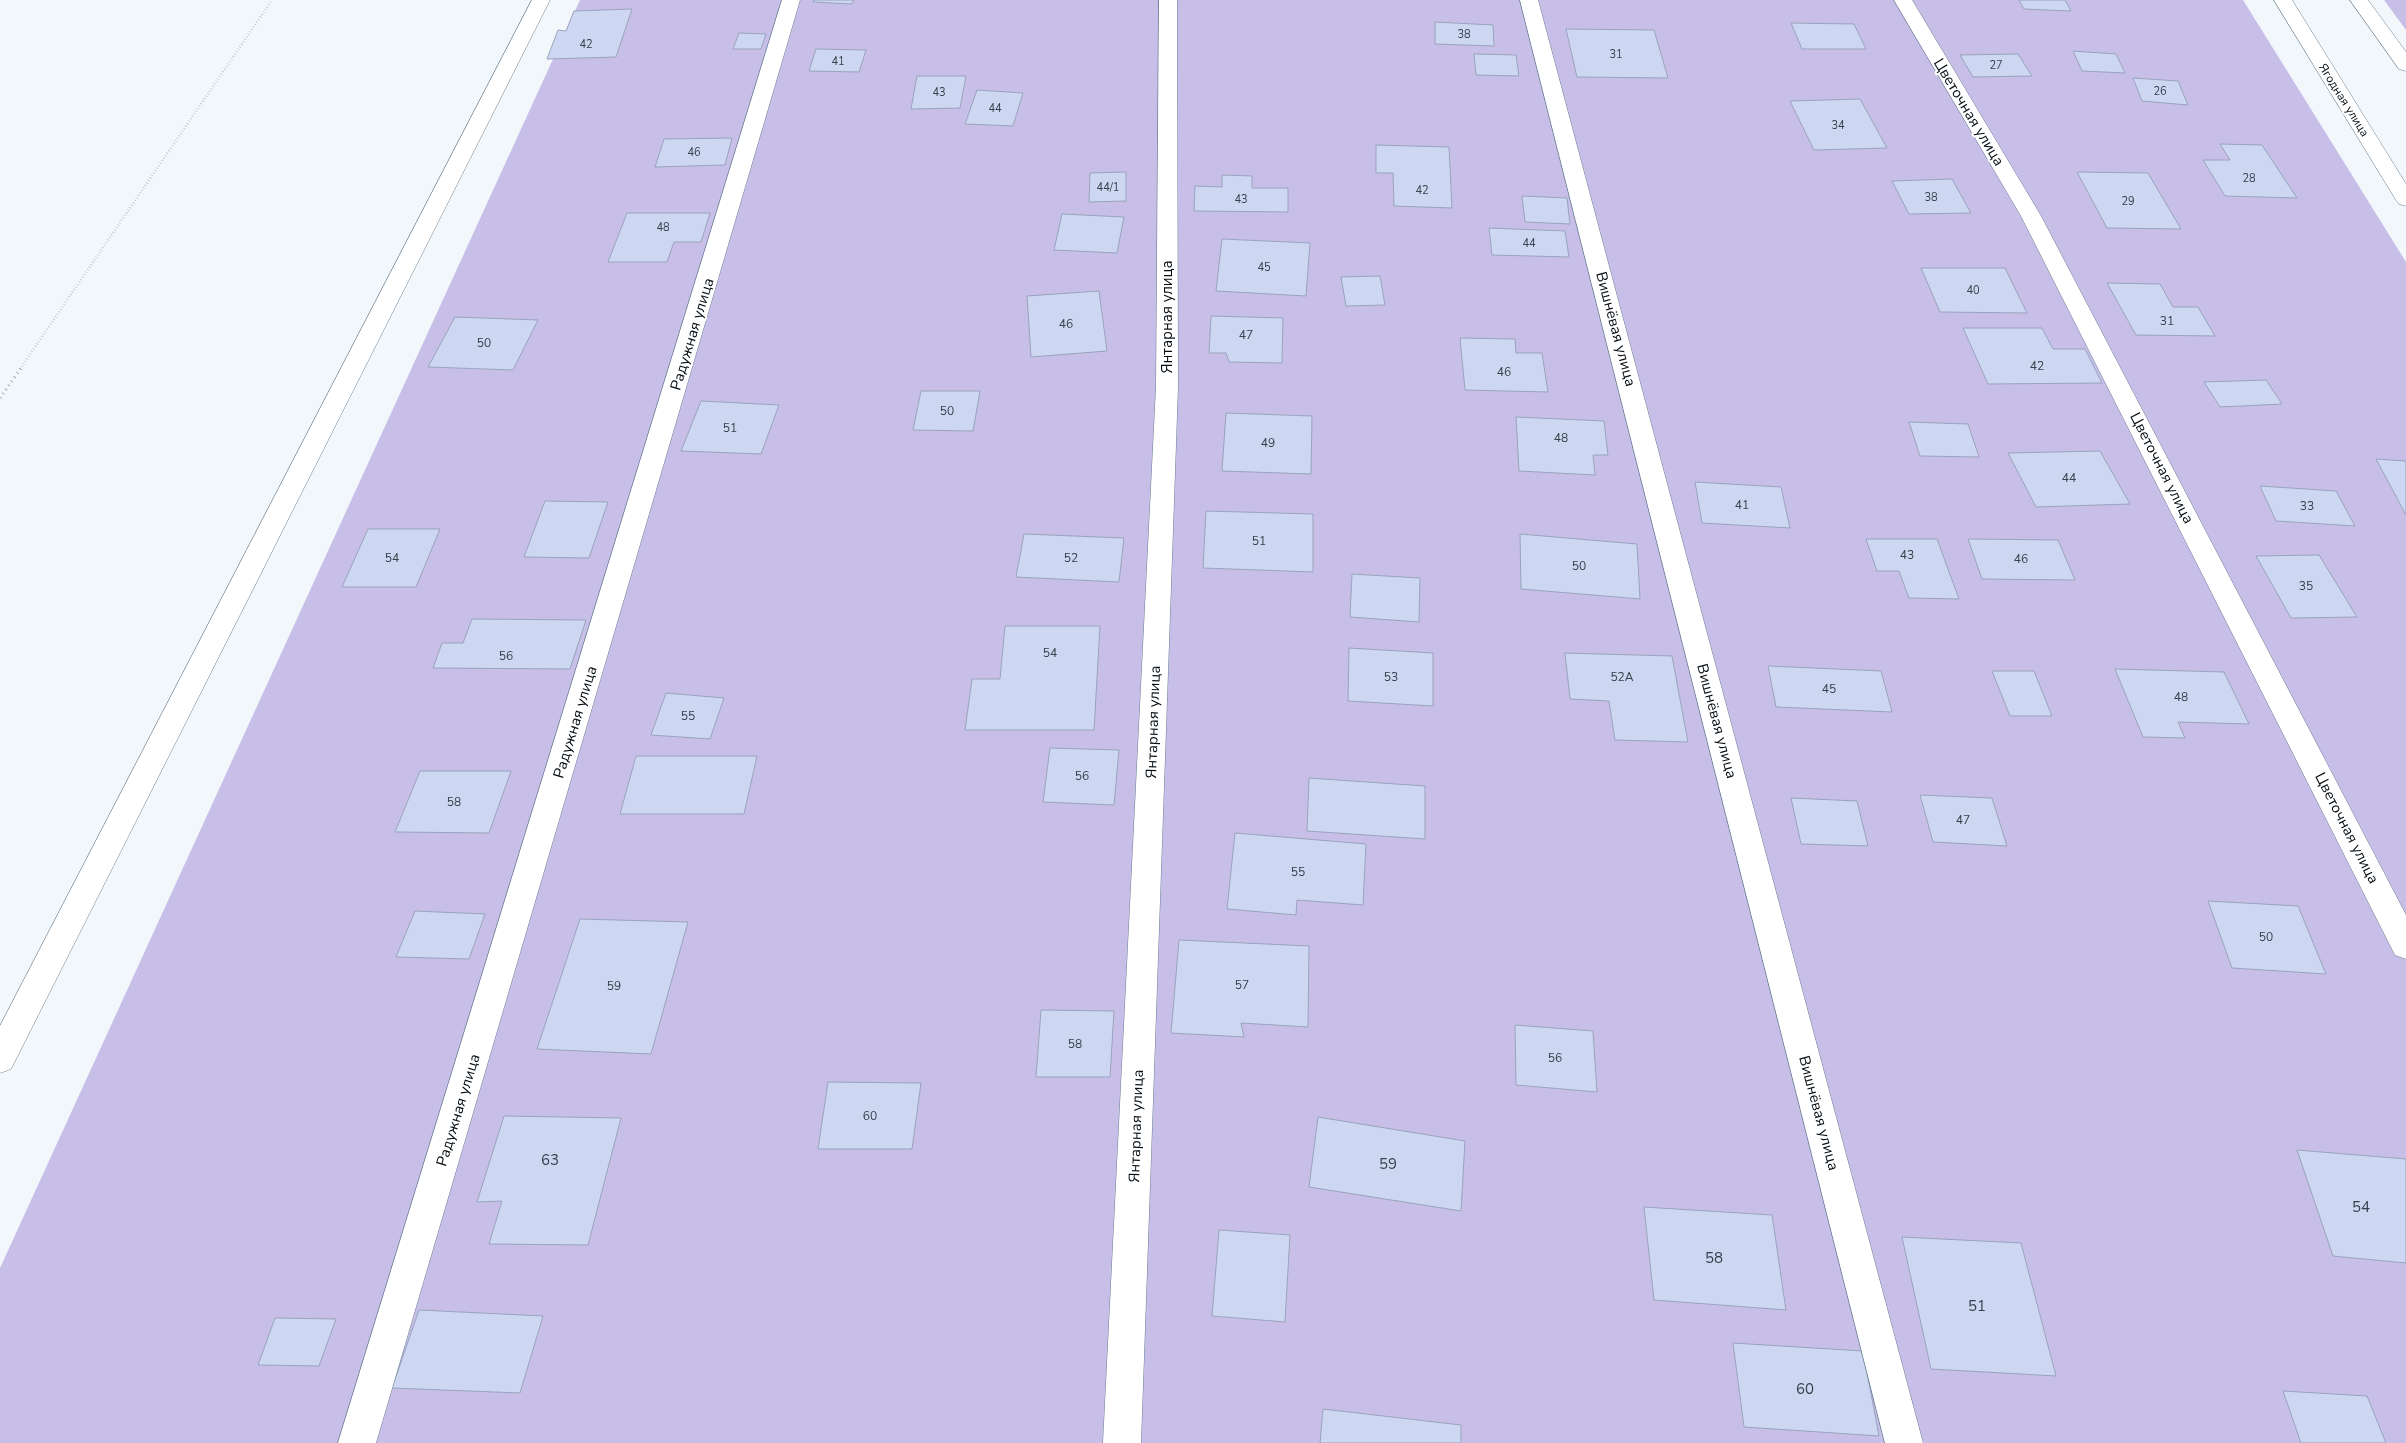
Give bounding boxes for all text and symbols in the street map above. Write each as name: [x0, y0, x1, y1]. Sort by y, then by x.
house number: 38: [1457, 27, 1471, 42]
house number: 42: [579, 37, 593, 52]
house number: 31: [1609, 47, 1623, 62]
house number: 41: [831, 54, 845, 69]
street label: Цветочная улица: [1929, 54, 2009, 170]
house number: 27: [1989, 58, 2003, 73]
street label: Ягодная улица: [2315, 60, 2373, 140]
house number: 26: [2153, 84, 2167, 99]
house number: 43: [932, 85, 946, 100]
house number: 44: [988, 101, 1002, 116]
house number: 34: [1831, 118, 1845, 133]
house number: 46: [687, 145, 701, 160]
house number: 28: [2242, 171, 2256, 186]
house number: 44/1: [1097, 180, 1119, 195]
house number: 42: [1415, 183, 1429, 198]
house number: 38: [1924, 190, 1938, 205]
house number: 43: [1234, 192, 1248, 207]
house number: 29: [2121, 194, 2135, 209]
house number: 48: [656, 220, 670, 235]
house number: 44: [1522, 236, 1536, 251]
street label: Янтарная улица: [1157, 260, 1177, 374]
house number: 45: [1257, 260, 1271, 275]
street label: Вишнёвая улица: [1591, 269, 1641, 389]
street label: Радужная улица: [665, 275, 719, 393]
house number: 40: [1966, 283, 1980, 298]
house number: 31: [2160, 313, 2174, 329]
house number: 46: [1059, 316, 1073, 332]
house number: 47: [1239, 327, 1253, 343]
house number: 50: [477, 335, 491, 351]
house number: 42: [2030, 358, 2044, 374]
house number: 46: [1497, 364, 1511, 380]
house number: 50: [940, 403, 954, 419]
street label: Цветочная улица: [2125, 409, 2199, 527]
house number: 51: [723, 420, 737, 436]
house number: 48: [1554, 430, 1568, 446]
house number: 49: [1261, 435, 1275, 451]
house number: 44: [2062, 470, 2076, 486]
house number: 41: [1735, 497, 1749, 513]
house number: 33: [2300, 498, 2314, 514]
house number: 51: [1252, 533, 1266, 549]
house number: 43: [1900, 547, 1914, 563]
house number: 54: [385, 550, 399, 566]
house number: 52: [1064, 550, 1078, 566]
house number: 46: [2014, 551, 2028, 567]
house number: 50: [1572, 558, 1586, 574]
house number: 35: [2299, 578, 2313, 594]
house number: 54: [1043, 645, 1057, 661]
house number: 56: [499, 648, 513, 664]
street label: Вишнёвая улица: [1692, 661, 1742, 781]
street label: Радужная улица: [548, 663, 602, 781]
street label: Янтарная улица: [1141, 665, 1165, 779]
house number: 53: [1384, 669, 1398, 685]
house number: 52А: [1610, 669, 1634, 685]
house number: 45: [1822, 681, 1836, 697]
house number: 48: [2174, 689, 2188, 705]
house number: 55: [681, 708, 695, 724]
house number: 56: [1075, 768, 1089, 784]
street label: Цветочная улица: [2310, 769, 2384, 887]
house number: 58: [447, 794, 461, 810]
house number: 47: [1956, 812, 1970, 828]
house number: 55: [1291, 864, 1305, 880]
house number: 50: [2259, 929, 2273, 945]
house number: 57: [1235, 977, 1249, 993]
house number: 59: [607, 978, 621, 994]
house number: 58: [1068, 1036, 1082, 1052]
house number: 56: [1548, 1050, 1562, 1066]
street label: Радужная улица: [431, 1051, 485, 1169]
street label: Вишнёвая улица: [1794, 1053, 1844, 1173]
street label: Янтарная улица: [1124, 1069, 1148, 1183]
house number: 60: [863, 1108, 877, 1124]
house number: 63: [541, 1150, 559, 1170]
house number: 59: [1379, 1154, 1397, 1174]
house number: 54: [2352, 1197, 2370, 1217]
house number: 58: [1705, 1248, 1723, 1268]
house number: 51: [1968, 1296, 1986, 1316]
house number: 60: [1796, 1379, 1814, 1399]

